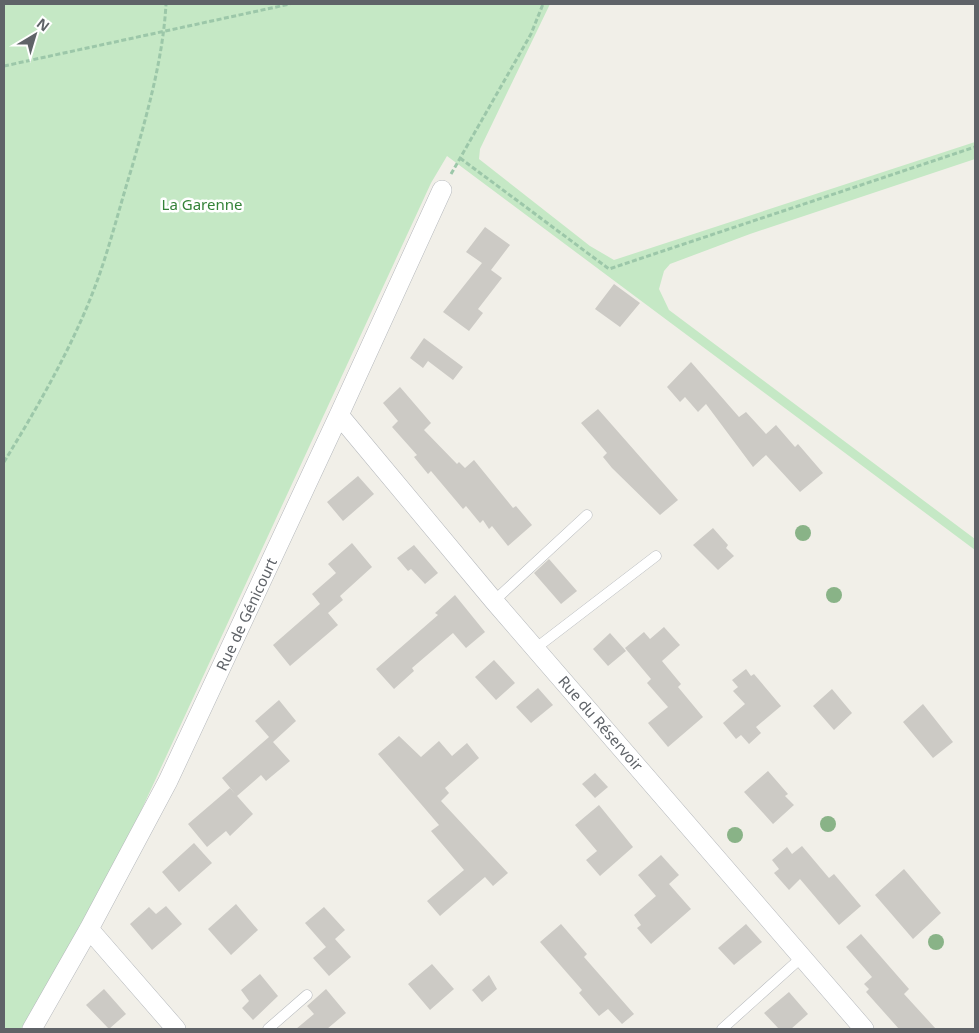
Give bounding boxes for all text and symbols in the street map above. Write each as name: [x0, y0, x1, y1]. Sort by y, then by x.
north arrow: [10, 10, 60, 60]
text: N: [33, 13, 54, 35]
park label: La Garenne: [162, 194, 242, 214]
street label: Rue de Génicourt: [211, 554, 281, 674]
street label: Rue du Réservoir: [554, 671, 648, 775]

